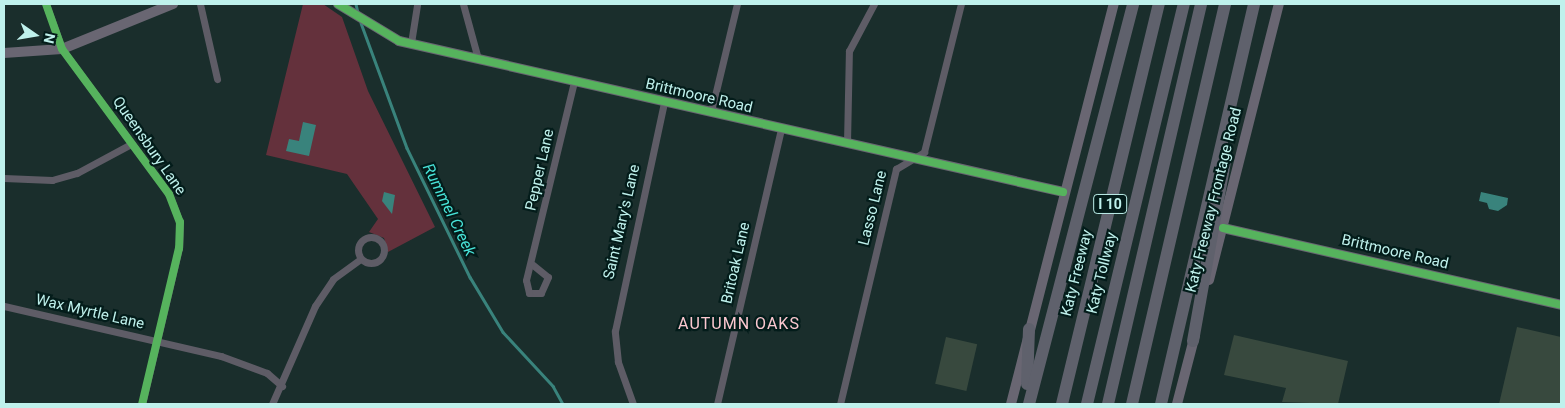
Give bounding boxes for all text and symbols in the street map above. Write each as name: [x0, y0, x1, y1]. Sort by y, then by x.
north arrow: [10, 10, 60, 60]
text: N: [41, 32, 59, 45]
street label: Brittmoore Road: [644, 75, 754, 117]
street label: Queensbury Lane: [108, 93, 190, 199]
street label: Katy Freeway Frontage Road: [1182, 106, 1246, 294]
street label: Pepper Lane: [522, 127, 558, 213]
water label: Rummel Creek: [418, 160, 480, 260]
street label: Saint Mary's Lane: [600, 163, 644, 281]
street label: Lasso Lane: [855, 169, 891, 247]
road number: I 10: [1092, 192, 1128, 215]
street label: Britoak Lane: [718, 220, 754, 306]
street label: Katy Freeway: [1058, 228, 1096, 318]
street label: Katy Tollway: [1083, 230, 1121, 316]
street label: Brittmoore Road: [1340, 231, 1450, 273]
street label: Wax Myrtle Lane: [34, 291, 146, 333]
district label: AUTUMN OAKS: [677, 314, 801, 334]

